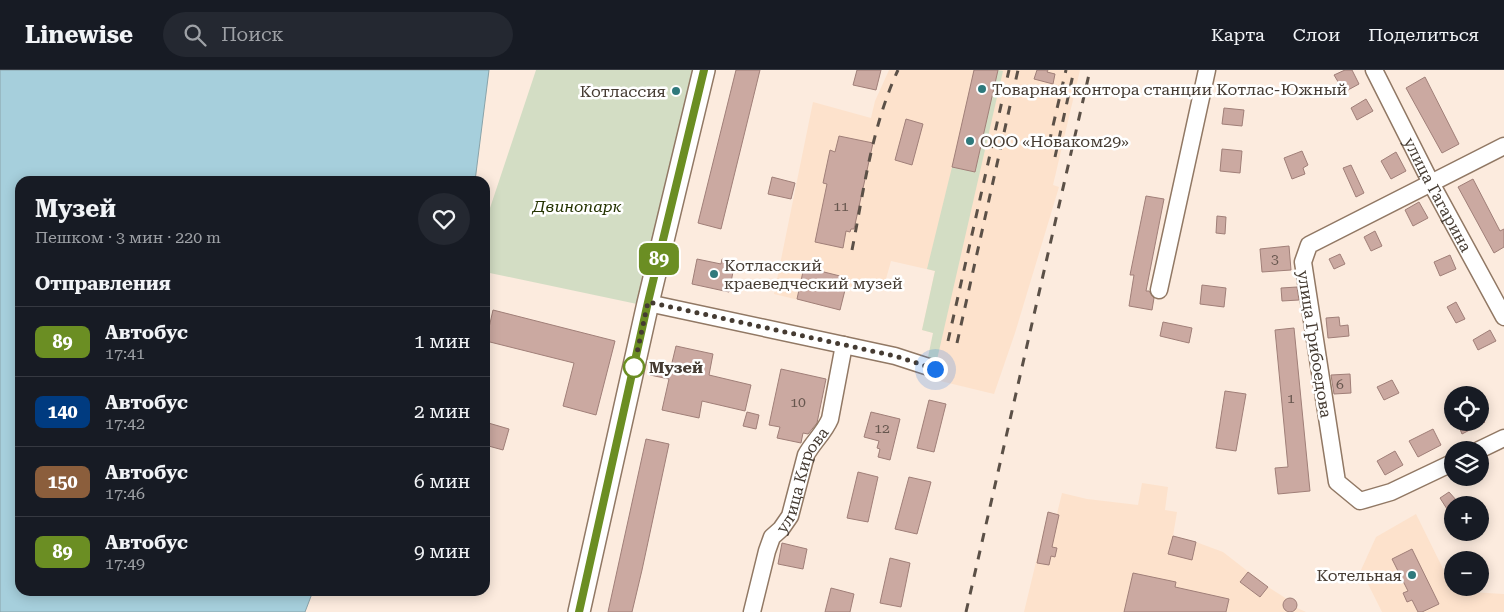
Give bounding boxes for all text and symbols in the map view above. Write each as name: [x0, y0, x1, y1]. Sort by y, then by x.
search box: [163, 12, 513, 57]
text: Linewise: [25, 21, 133, 49]
icon: search: [181, 21, 209, 49]
text: Поиск: [221, 23, 284, 46]
text: Карта: [1211, 24, 1265, 45]
text: Слои: [1293, 24, 1340, 45]
text: Поделиться: [1368, 24, 1479, 45]
place label: Товарная контора станции Котлас-Южный: [992, 80, 1348, 99]
place label: Котлассия: [580, 82, 666, 101]
marker: Товарная контора станции Котлас-Южный: [976, 83, 988, 95]
marker: Котлассия: [670, 85, 682, 97]
place label: ООО «Новаком29»: [980, 132, 1129, 151]
street label: улица Гагарина: [1400, 134, 1476, 256]
marker: ООО «Новаком29»: [964, 135, 976, 147]
button: heart: [418, 193, 470, 245]
text: Музей: [35, 195, 116, 223]
park label: Двинопарк: [532, 197, 622, 216]
house number: 11: [833, 198, 849, 214]
text: Пешком · 3 мин · 220 m: [35, 228, 221, 247]
line badge: 89: [636, 243, 682, 275]
text: 89: [649, 248, 669, 269]
house number: 3: [1271, 251, 1279, 267]
place label: Котласский краеведческий музей: [724, 256, 903, 293]
marker: Котласский краеведческий музей: [708, 268, 720, 280]
street label: улица Грибоедова: [1293, 269, 1336, 420]
text: Отправления: [35, 272, 171, 295]
text: Автобус: [105, 321, 188, 344]
text: 1 мин: [414, 330, 470, 353]
text: 89: [52, 331, 73, 352]
text: 17:41: [105, 344, 145, 363]
marker: Музей: [623, 356, 645, 378]
your location: [923, 357, 948, 382]
place label: Музей: [649, 358, 703, 377]
house number: 6: [1336, 376, 1344, 392]
map controls: [1444, 386, 1489, 596]
button: locate: [1444, 386, 1489, 431]
house number: 1: [1287, 390, 1295, 406]
text: Автобус: [105, 391, 188, 414]
house number: 10: [790, 394, 806, 410]
text: 2 мин: [414, 400, 470, 423]
text: 140: [47, 401, 78, 422]
text: 17:42: [105, 414, 145, 433]
house number: 12: [874, 420, 890, 436]
street label: улица Кирова: [772, 423, 833, 537]
button: layers: [1444, 441, 1489, 486]
text: Автобус: [105, 461, 188, 484]
text: 6 мин: [414, 470, 470, 493]
text: 150: [47, 471, 78, 492]
text: 17:46: [105, 484, 145, 503]
button: +: [1444, 496, 1489, 541]
text: Автобус: [105, 531, 188, 554]
text: 9 мин: [414, 540, 470, 563]
text: 89: [52, 541, 73, 562]
button: −: [1444, 551, 1489, 596]
text: 17:49: [105, 554, 145, 573]
place label: Котельная: [1317, 566, 1402, 585]
marker: Котельная: [1406, 569, 1418, 581]

